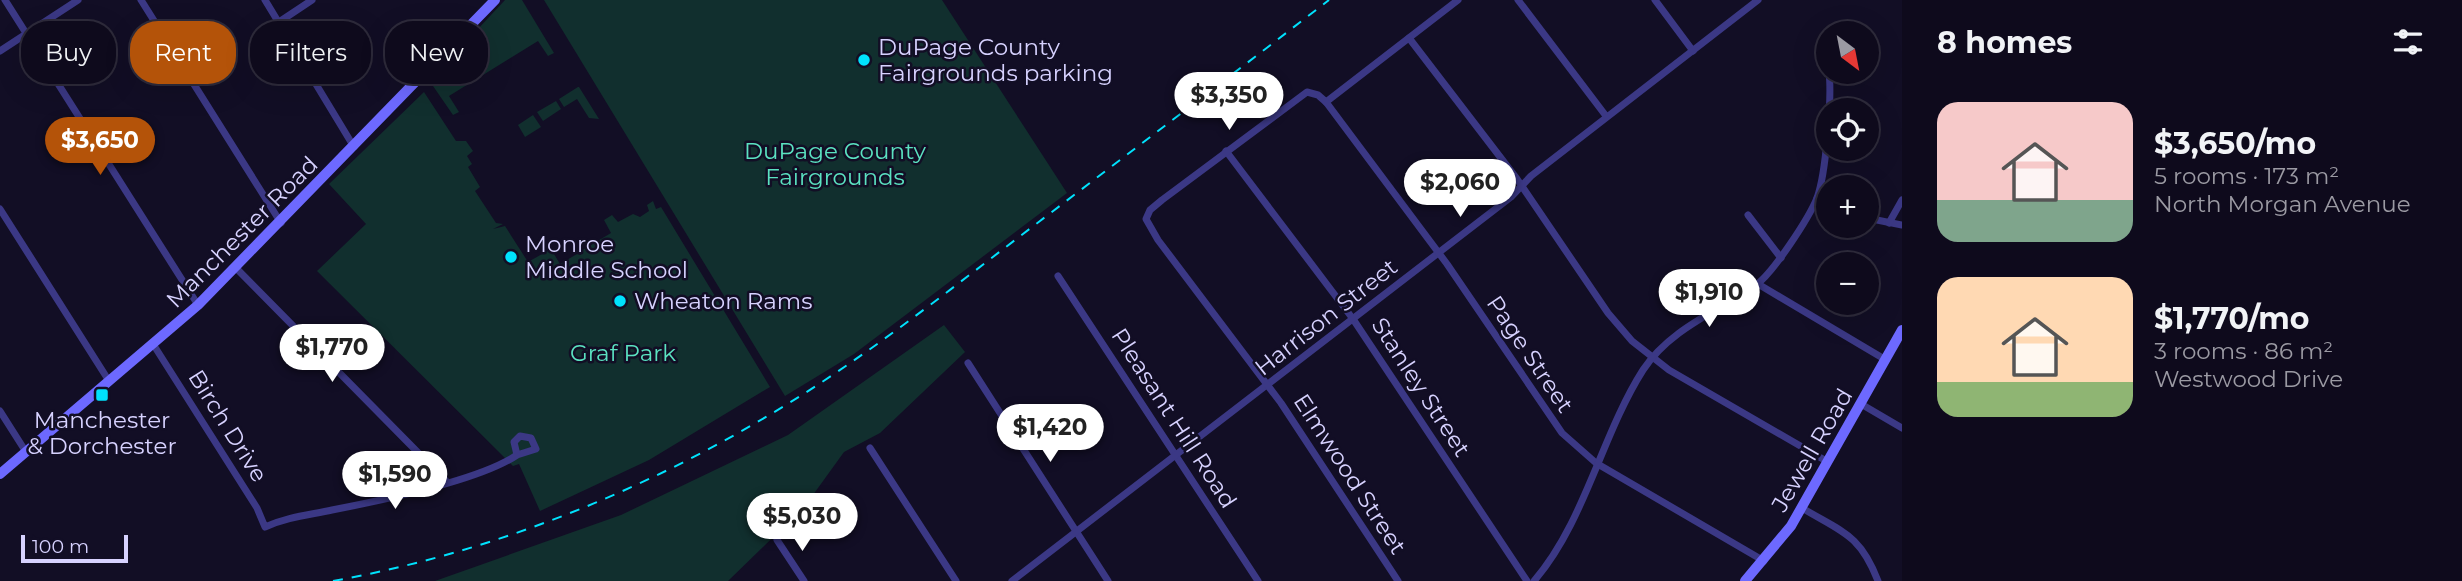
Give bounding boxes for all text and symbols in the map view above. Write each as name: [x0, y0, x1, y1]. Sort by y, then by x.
chip: Buy: [21, 21, 116, 84]
chip: Rent: [130, 21, 236, 84]
chip: Filters: [250, 21, 371, 84]
chip: New: [385, 21, 488, 84]
north arrow: [1816, 21, 1880, 84]
map controls: [1816, 21, 1879, 315]
icon: filters: [2389, 23, 2427, 61]
text: 8 homes: [1937, 24, 2072, 61]
place label: DuPage County Fairgrounds parking: [878, 33, 1113, 87]
marker: DuPage County Fairgrounds parking: [856, 52, 872, 68]
pin: $3,350: [1172, 72, 1286, 132]
text: $3,350: [1190, 81, 1268, 109]
button: locate: [1816, 98, 1879, 161]
pin: $3,650: [43, 118, 157, 177]
text: $3,650/mo: [2154, 125, 2316, 162]
text: $3,650: [61, 126, 139, 154]
icon: home: [1993, 130, 2077, 214]
park label: DuPage County Fairgrounds: [744, 137, 927, 191]
street label: Manchester Road: [160, 150, 324, 314]
pin: $2,060: [1403, 160, 1517, 219]
text: 5 rooms · 173 m²: [2154, 162, 2339, 190]
text: $2,060: [1420, 168, 1500, 196]
button: +: [1816, 175, 1879, 238]
text: North Morgan Avenue: [2154, 190, 2411, 218]
place label: Monroe Middle School: [525, 230, 688, 284]
marker: Monroe Middle School: [503, 249, 519, 265]
button: −: [1816, 252, 1879, 315]
street label: Harrison Street: [1249, 253, 1403, 381]
pin: $1,910: [1652, 270, 1766, 329]
text: $1,910: [1675, 278, 1743, 306]
place label: Wheaton Rams: [634, 287, 812, 315]
street label: Page Street: [1481, 290, 1579, 418]
marker: Wheaton Rams: [612, 293, 628, 309]
text: $1,770/mo: [2154, 300, 2309, 337]
icon: home: [1993, 305, 2077, 389]
street label: Stanley Street: [1366, 312, 1476, 462]
street label: Pleasant Hill Road: [1105, 323, 1243, 513]
pin: $1,770: [275, 324, 389, 384]
text: $1,770: [296, 333, 368, 361]
text: 3 rooms · 86 m²: [2154, 337, 2333, 365]
park label: Graf Park: [570, 339, 676, 367]
street label: Birch Drive: [182, 365, 274, 487]
text: Westwood Drive: [2154, 365, 2343, 393]
street label: Jewell Road: [1765, 383, 1858, 517]
marker: Manchester & Dorchester: [94, 387, 110, 403]
street label: Elmwood Street: [1288, 389, 1412, 559]
pin: $1,420: [993, 405, 1107, 464]
place label: Manchester & Dorchester: [27, 406, 177, 460]
text: $1,420: [1013, 413, 1087, 441]
pin: $1,590: [338, 452, 452, 511]
text: $1,590: [358, 460, 432, 488]
pin: $5,030: [745, 494, 859, 553]
text: $5,030: [763, 502, 841, 530]
scale bar: [21, 532, 128, 564]
text: 100 m: [32, 535, 89, 558]

